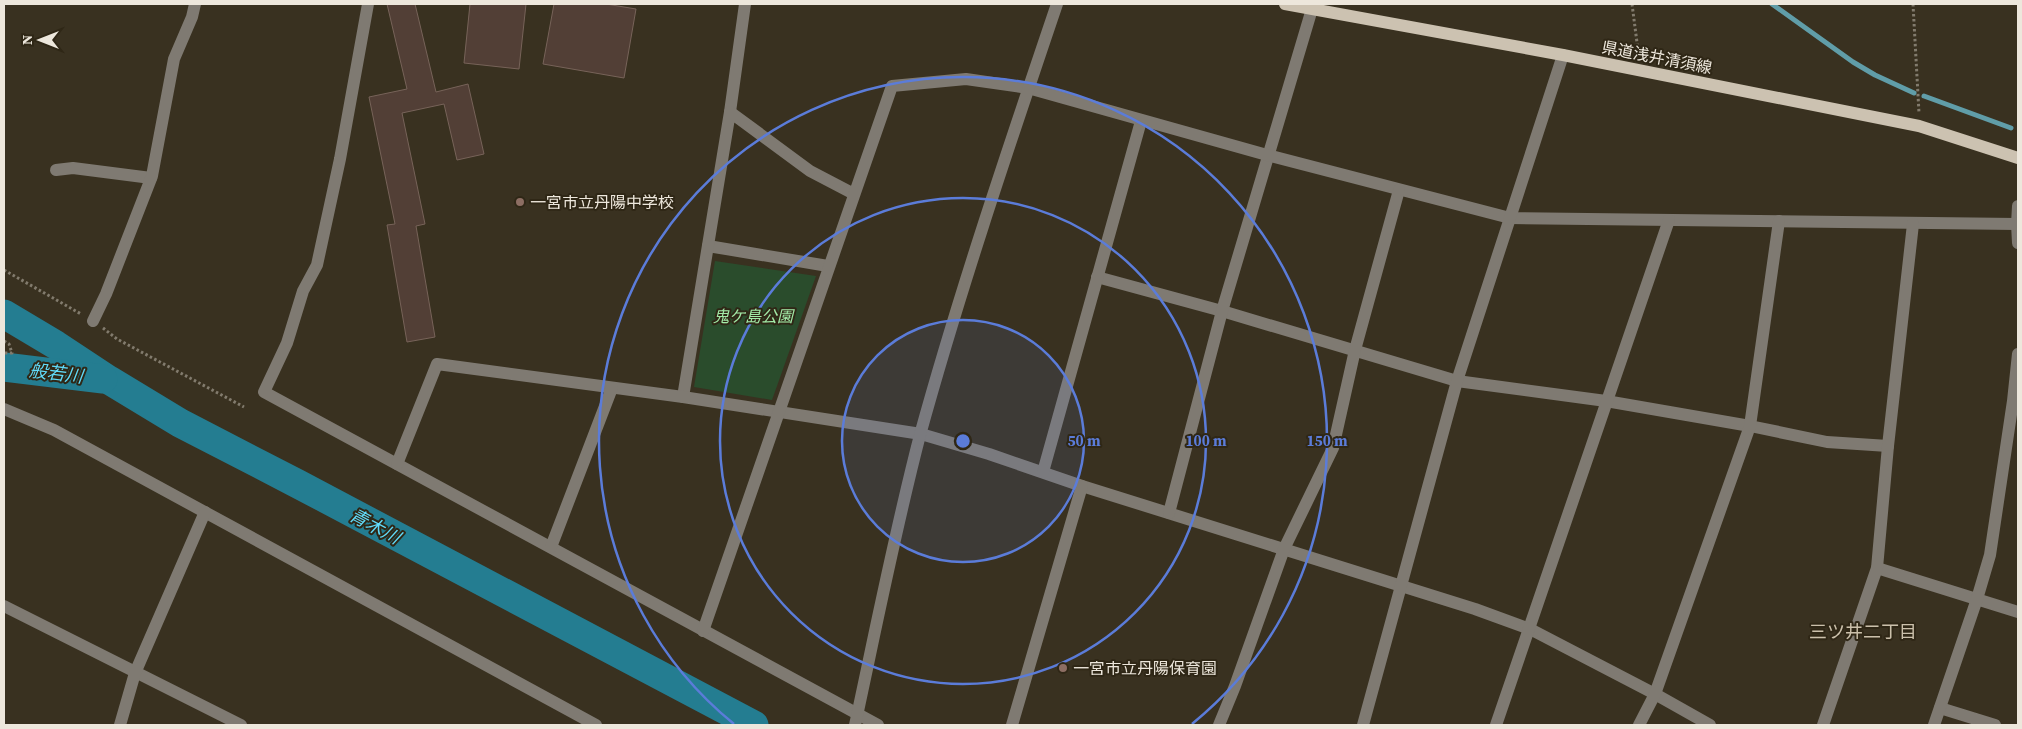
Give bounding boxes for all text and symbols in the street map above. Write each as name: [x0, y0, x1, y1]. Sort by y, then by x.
north arrow: [15, 15, 65, 65]
text: N: [17, 35, 37, 45]
street label: 県道浅井清須線: [1600, 36, 1714, 78]
place label: 一宮市立丹陽中学校: [530, 191, 674, 213]
marker: 一宮市立丹陽中学校: [514, 196, 526, 208]
park label: 鬼ケ島公園: [713, 305, 795, 327]
water label: 般若川: [28, 357, 86, 389]
text: 50 m: [1067, 430, 1101, 451]
text: 100 m: [1185, 430, 1227, 451]
text: 150 m: [1306, 430, 1348, 451]
centre of rings: [954, 432, 972, 450]
water label: 青木川: [345, 502, 406, 551]
district label: 三ツ井二丁目: [1809, 619, 1917, 644]
place label: 一宮市立丹陽保育園: [1073, 657, 1217, 679]
marker: 一宮市立丹陽保育園: [1057, 662, 1069, 674]

